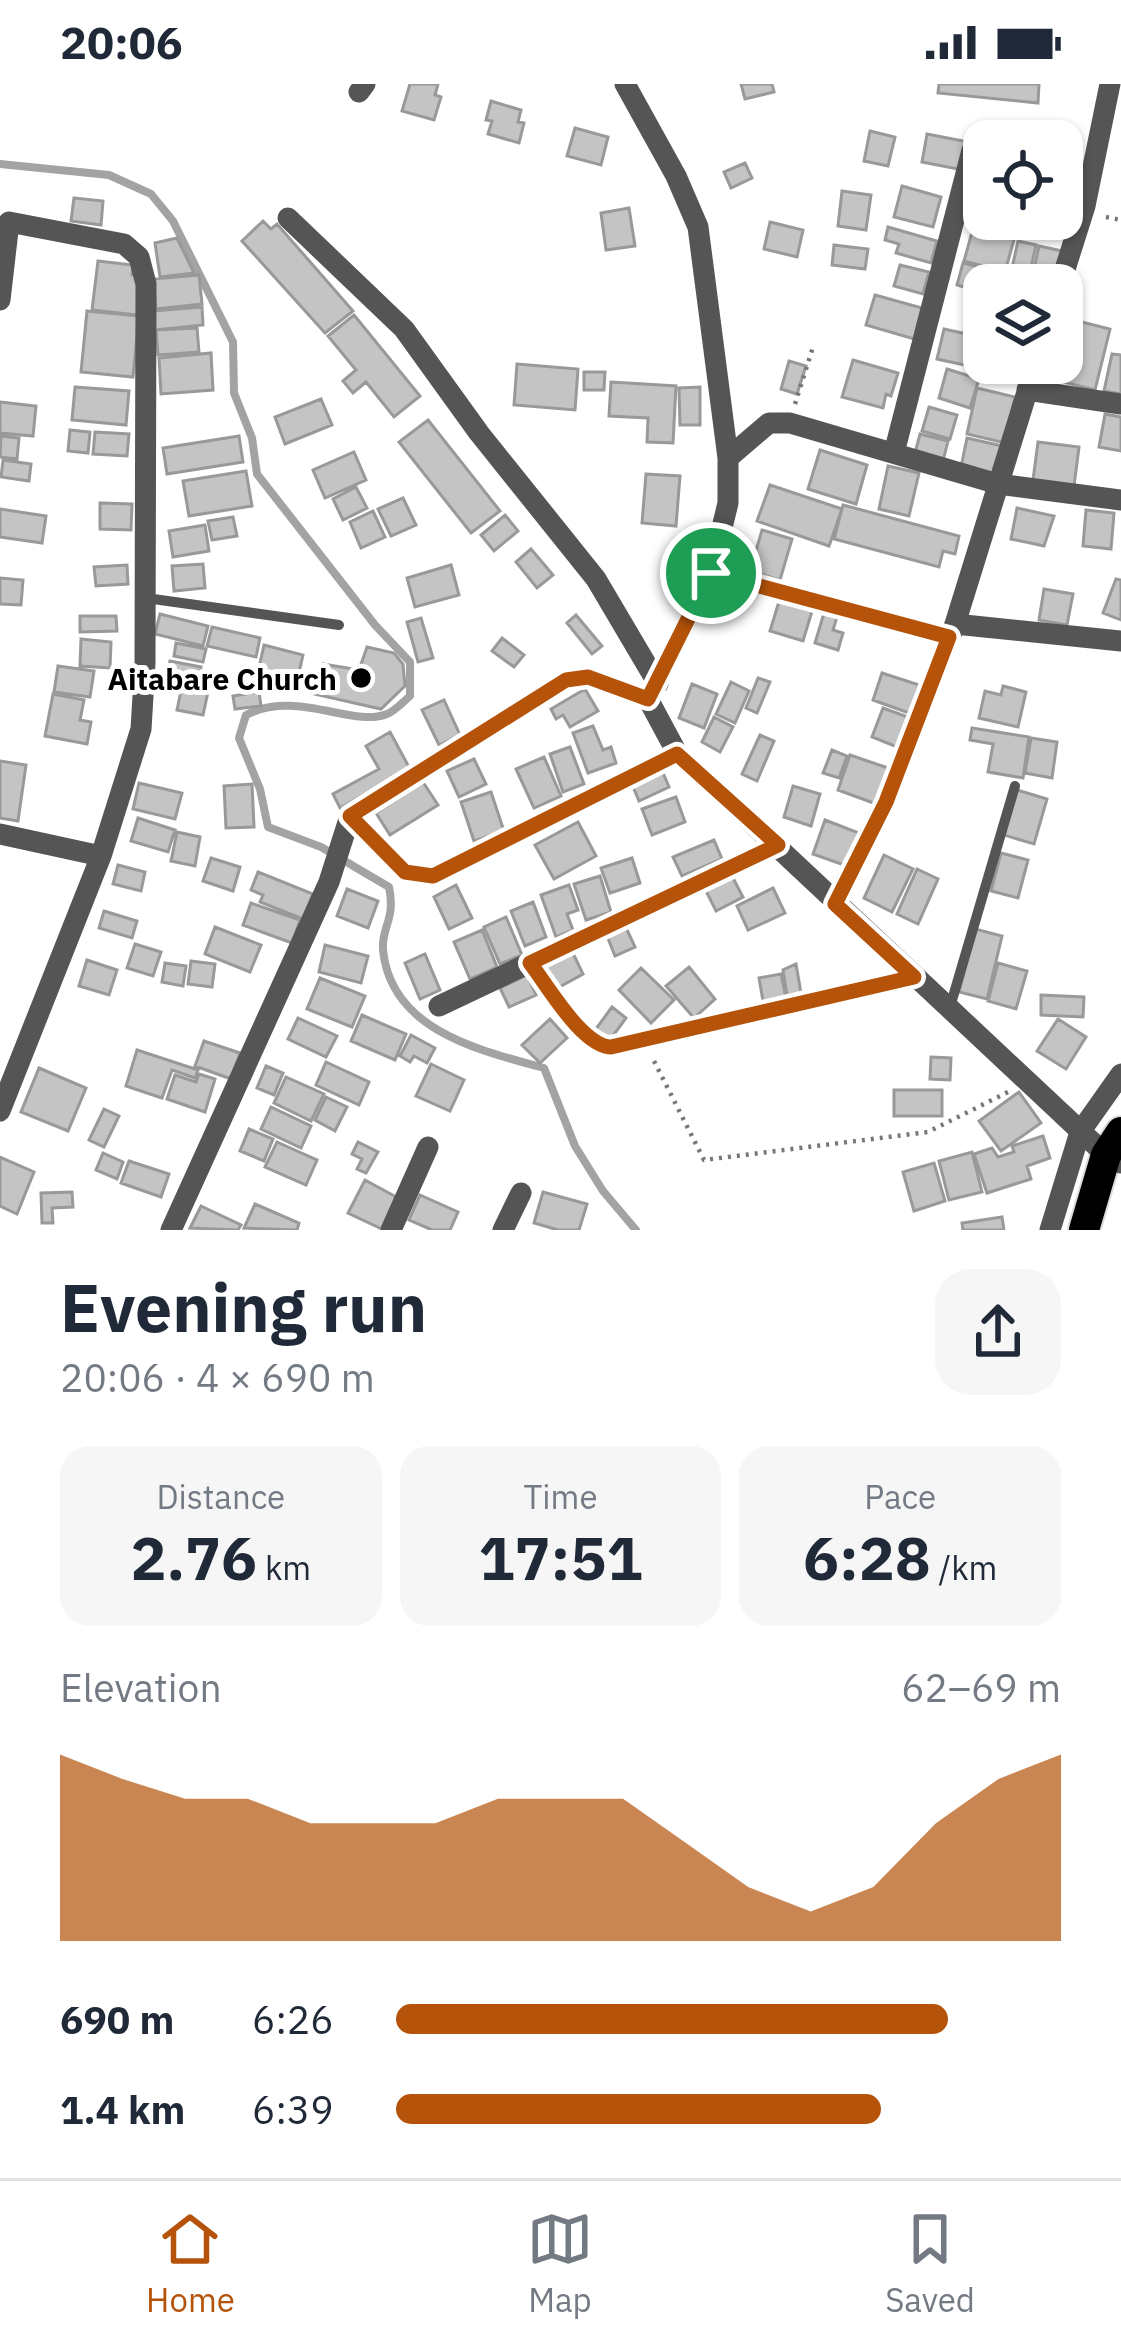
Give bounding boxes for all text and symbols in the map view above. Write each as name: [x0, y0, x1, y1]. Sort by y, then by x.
text: 20:06: [60, 13, 183, 71]
map controls: [963, 120, 1083, 384]
button: locate: [963, 120, 1083, 240]
button: layers: [963, 264, 1083, 384]
pin: [660, 522, 762, 624]
icon: arrive: [678, 540, 744, 606]
place label: Aitabare Church: [107, 659, 337, 698]
marker: Aitabare Church: [348, 665, 374, 691]
text: Evening run: [60, 1264, 427, 1350]
button: share: [935, 1269, 1061, 1395]
text: 20:06 · 4 × 690 m: [60, 1352, 375, 1403]
text: Distance: [156, 1475, 285, 1518]
text: Time: [523, 1475, 598, 1518]
text: Pace: [864, 1475, 936, 1518]
text: 2.76: [131, 1518, 257, 1597]
text: 17:51: [479, 1518, 642, 1597]
text: 6:28: [803, 1518, 931, 1597]
text: km: [257, 1546, 311, 1589]
text: /km: [931, 1546, 997, 1589]
text: Elevation: [60, 1662, 222, 1713]
text: 62–69 m: [901, 1662, 1061, 1713]
text: 690 m: [60, 1994, 174, 2045]
text: 6:26: [252, 1994, 334, 2045]
text: 1.4 km: [60, 2084, 185, 2135]
text: 6:39: [252, 2084, 334, 2135]
tab: Home: [146, 2206, 235, 2321]
tab: Map: [527, 2206, 593, 2321]
tab: Saved: [885, 2206, 975, 2321]

